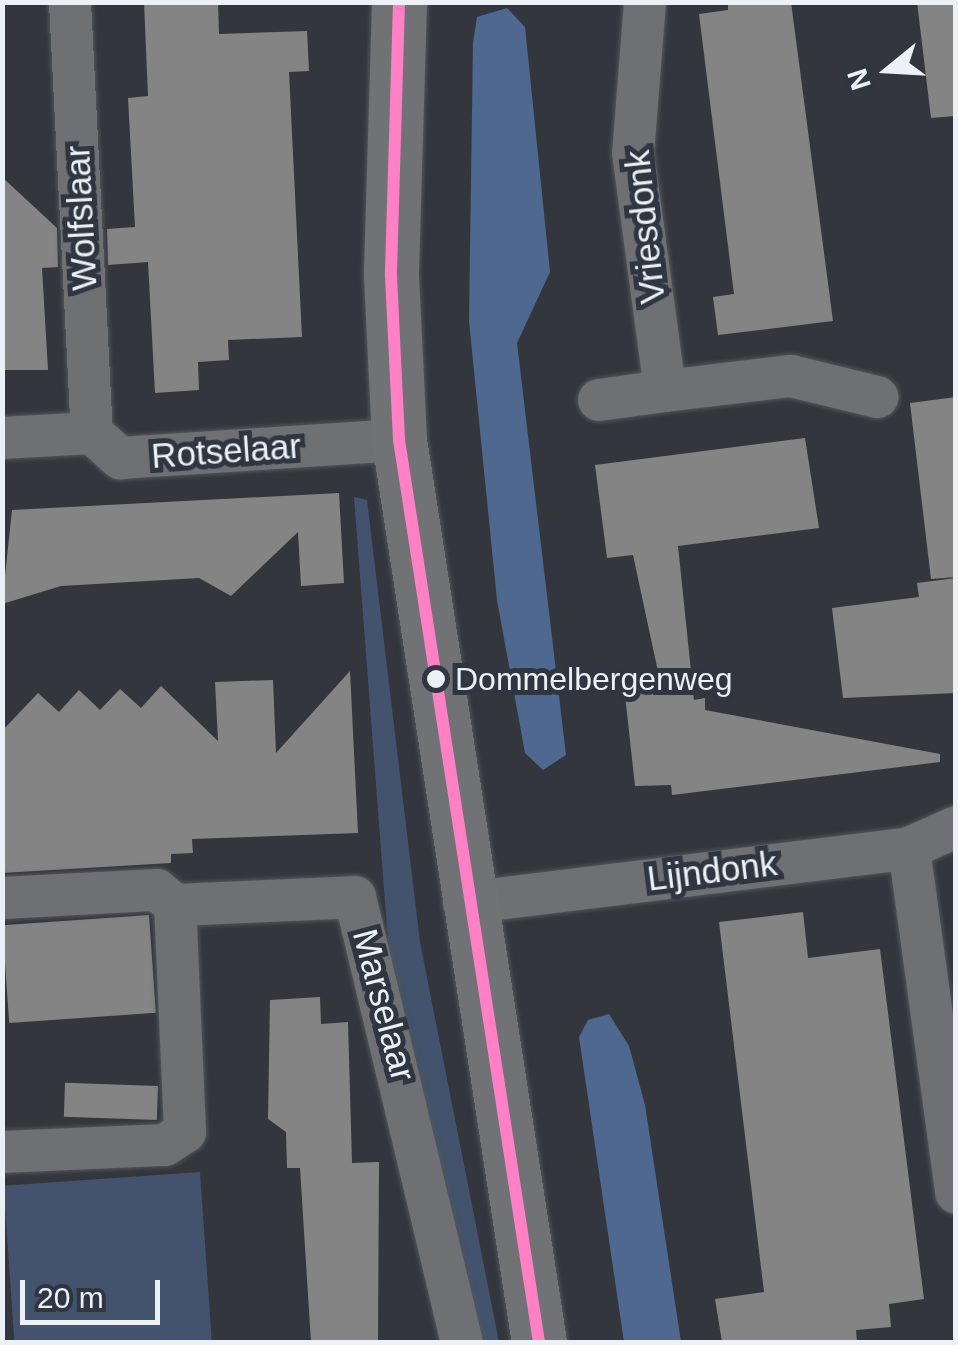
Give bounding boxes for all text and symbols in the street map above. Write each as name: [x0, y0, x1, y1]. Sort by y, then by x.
north arrow: [838, 20, 938, 120]
text: N: [841, 65, 877, 94]
street label: Wolfslaar: [56, 144, 106, 292]
street label: Vriesdonk: [616, 148, 674, 306]
street label: Rotselaar: [150, 425, 302, 477]
place label: Dommelbergenweg: [455, 660, 732, 698]
marker: Dommelbergenweg: [426, 669, 446, 689]
street label: Lijndonk: [645, 842, 779, 900]
street label: Marselaar: [344, 924, 424, 1086]
scale bar: [25, 1260, 165, 1322]
text: 20 m: [37, 1281, 104, 1314]

